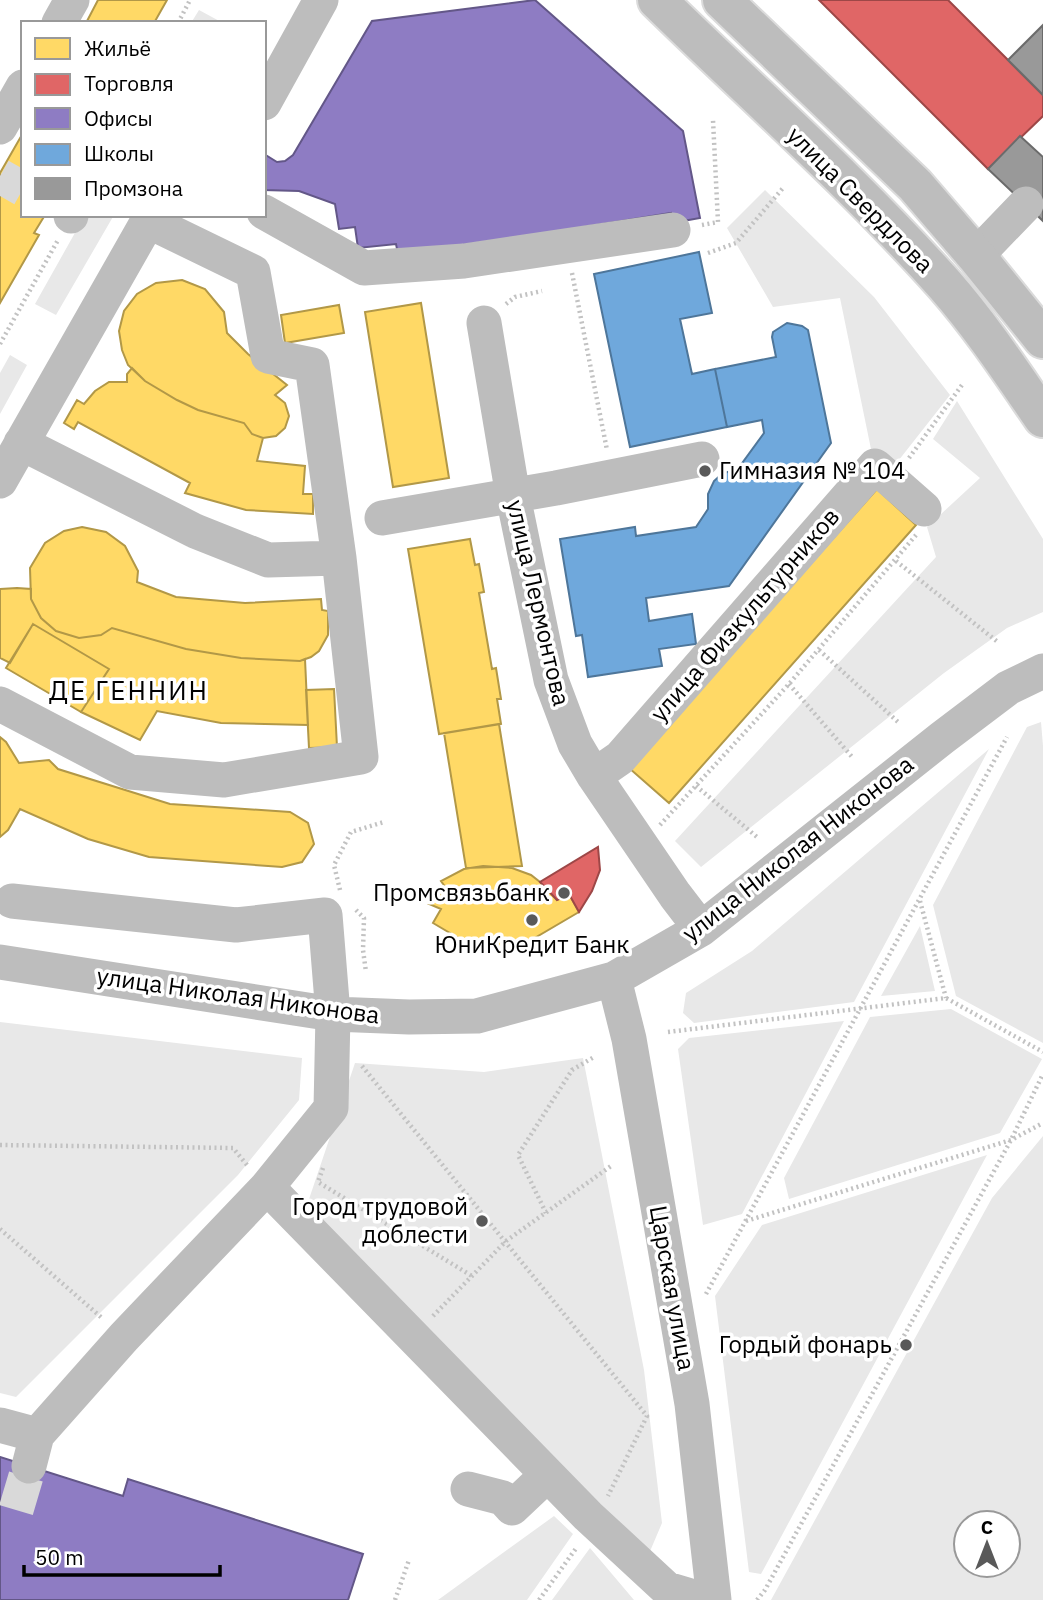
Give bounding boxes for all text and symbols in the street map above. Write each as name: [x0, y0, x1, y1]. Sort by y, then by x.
legend: [21, 21, 266, 217]
text: Жильё: [84, 34, 151, 62]
text: Торговля: [84, 69, 174, 97]
text: Офисы: [84, 104, 153, 132]
street label: улица Свердлова: [780, 119, 941, 280]
text: Школы: [84, 139, 154, 167]
text: Промзона: [84, 174, 183, 202]
place label: Гимназия № 104: [719, 454, 905, 486]
marker: Гимназия № 104: [697, 463, 713, 479]
street label: улица Лермонтова: [500, 497, 578, 709]
street label: улица Физкультурников: [643, 501, 846, 728]
district label: ДЕ ГЕННИН: [49, 673, 209, 707]
street label: улица Николая Никонова: [675, 748, 920, 949]
place label: Промсвязьбанк: [373, 876, 550, 908]
marker: Промсвязьбанк: [556, 885, 572, 901]
marker: ЮниКредит Банк: [524, 912, 540, 928]
place label: ЮниКредит Банк: [434, 928, 630, 960]
street label: улица Николая Никонова: [95, 959, 382, 1031]
place label: Город трудовой доблести: [292, 1190, 468, 1250]
street label: Царская улица: [643, 1203, 703, 1373]
marker: Город трудовой доблести: [474, 1213, 490, 1229]
place label: Гордый фонарь: [719, 1328, 892, 1360]
marker: Гордый фонарь: [898, 1337, 914, 1353]
north arrow: [952, 1509, 1022, 1579]
text: С: [981, 1515, 993, 1539]
scale bar: [24, 1534, 220, 1578]
text: 50 m: [35, 1543, 84, 1571]

